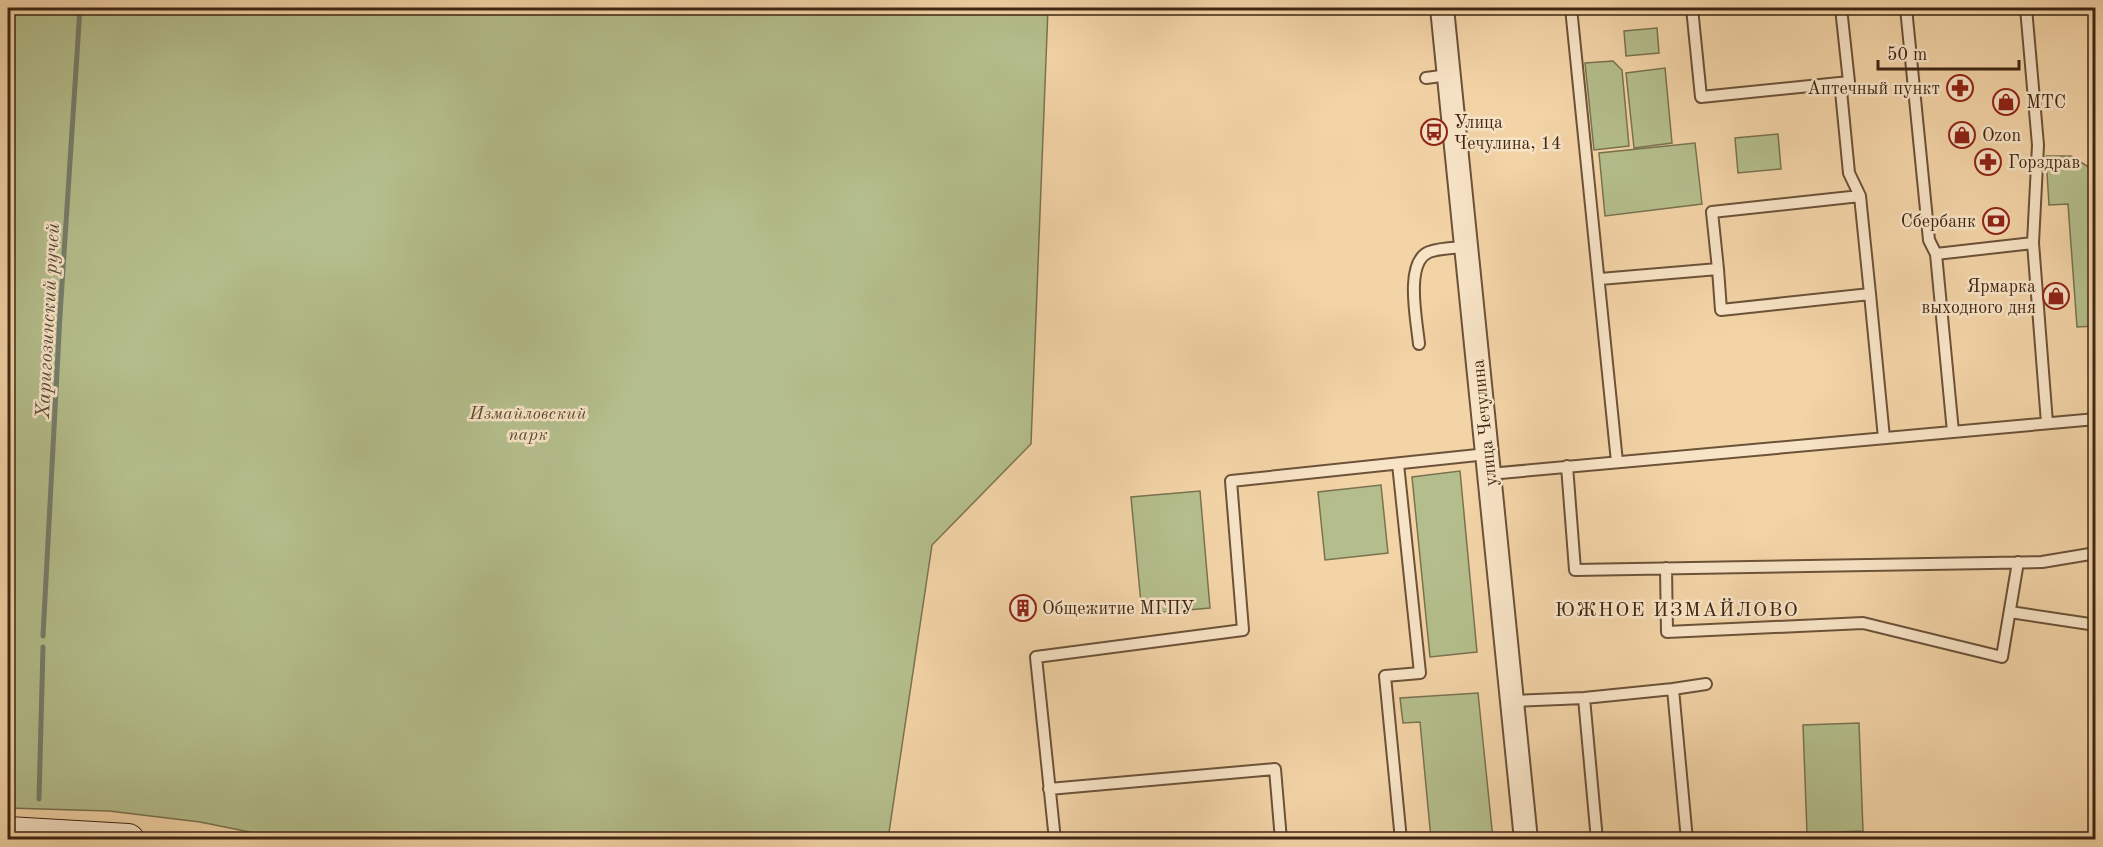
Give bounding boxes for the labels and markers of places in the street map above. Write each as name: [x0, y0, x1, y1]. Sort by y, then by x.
pharmacy icon: Аптечный пункт: [1945, 73, 1975, 103]
place label: Аптечный пункт: [1807, 80, 1940, 98]
shop icon: МТС: [1991, 87, 2021, 117]
place label: МТС: [2026, 94, 2066, 112]
place label: Улица Чечулина, 14: [1454, 114, 1561, 153]
bus stop icon: Улица Чечулина, 14: [1419, 117, 1449, 147]
shop icon: Ozon: [1947, 120, 1977, 150]
place label: Ozon: [1982, 127, 2021, 145]
pharmacy icon: Горздрав: [1973, 147, 2003, 177]
place label: Горздрав: [2008, 154, 2080, 172]
bank icon: Сбербанк: [1981, 206, 2011, 236]
place label: Сбербанк: [1901, 213, 1976, 231]
place label: Ярмарка выходного дня: [1922, 278, 2036, 317]
shop icon: Ярмарка выходного дня: [2041, 281, 2071, 311]
building icon: Общежитие МГПУ: [1008, 593, 1038, 623]
place label: Общежитие МГПУ: [1042, 600, 1195, 618]

